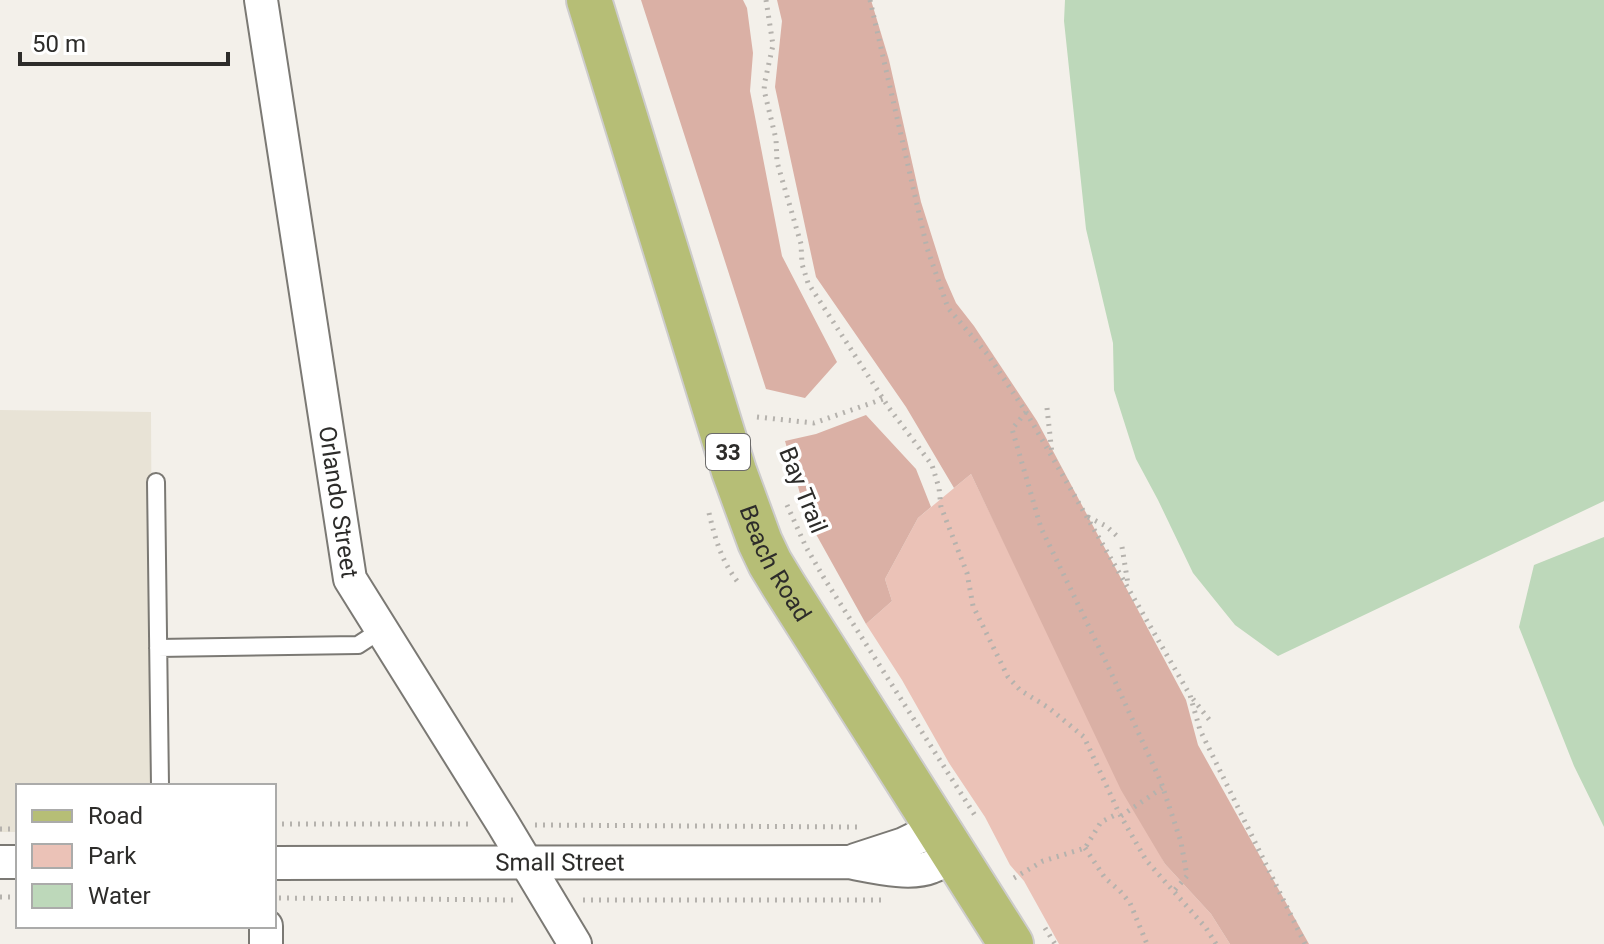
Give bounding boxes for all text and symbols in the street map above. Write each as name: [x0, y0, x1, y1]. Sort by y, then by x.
scale bar: [20, 16, 228, 66]
text: 50 m: [32, 30, 86, 58]
street label: Orlando Street: [313, 424, 364, 580]
road number: 33: [706, 434, 750, 470]
street label: Bay Trail: [773, 443, 833, 537]
street label: Beach Road: [734, 501, 817, 627]
legend: [16, 784, 276, 928]
text: Road: [88, 802, 143, 830]
text: Park: [88, 842, 137, 870]
street label: Small Street: [495, 848, 625, 877]
text: Water: [88, 882, 151, 910]

